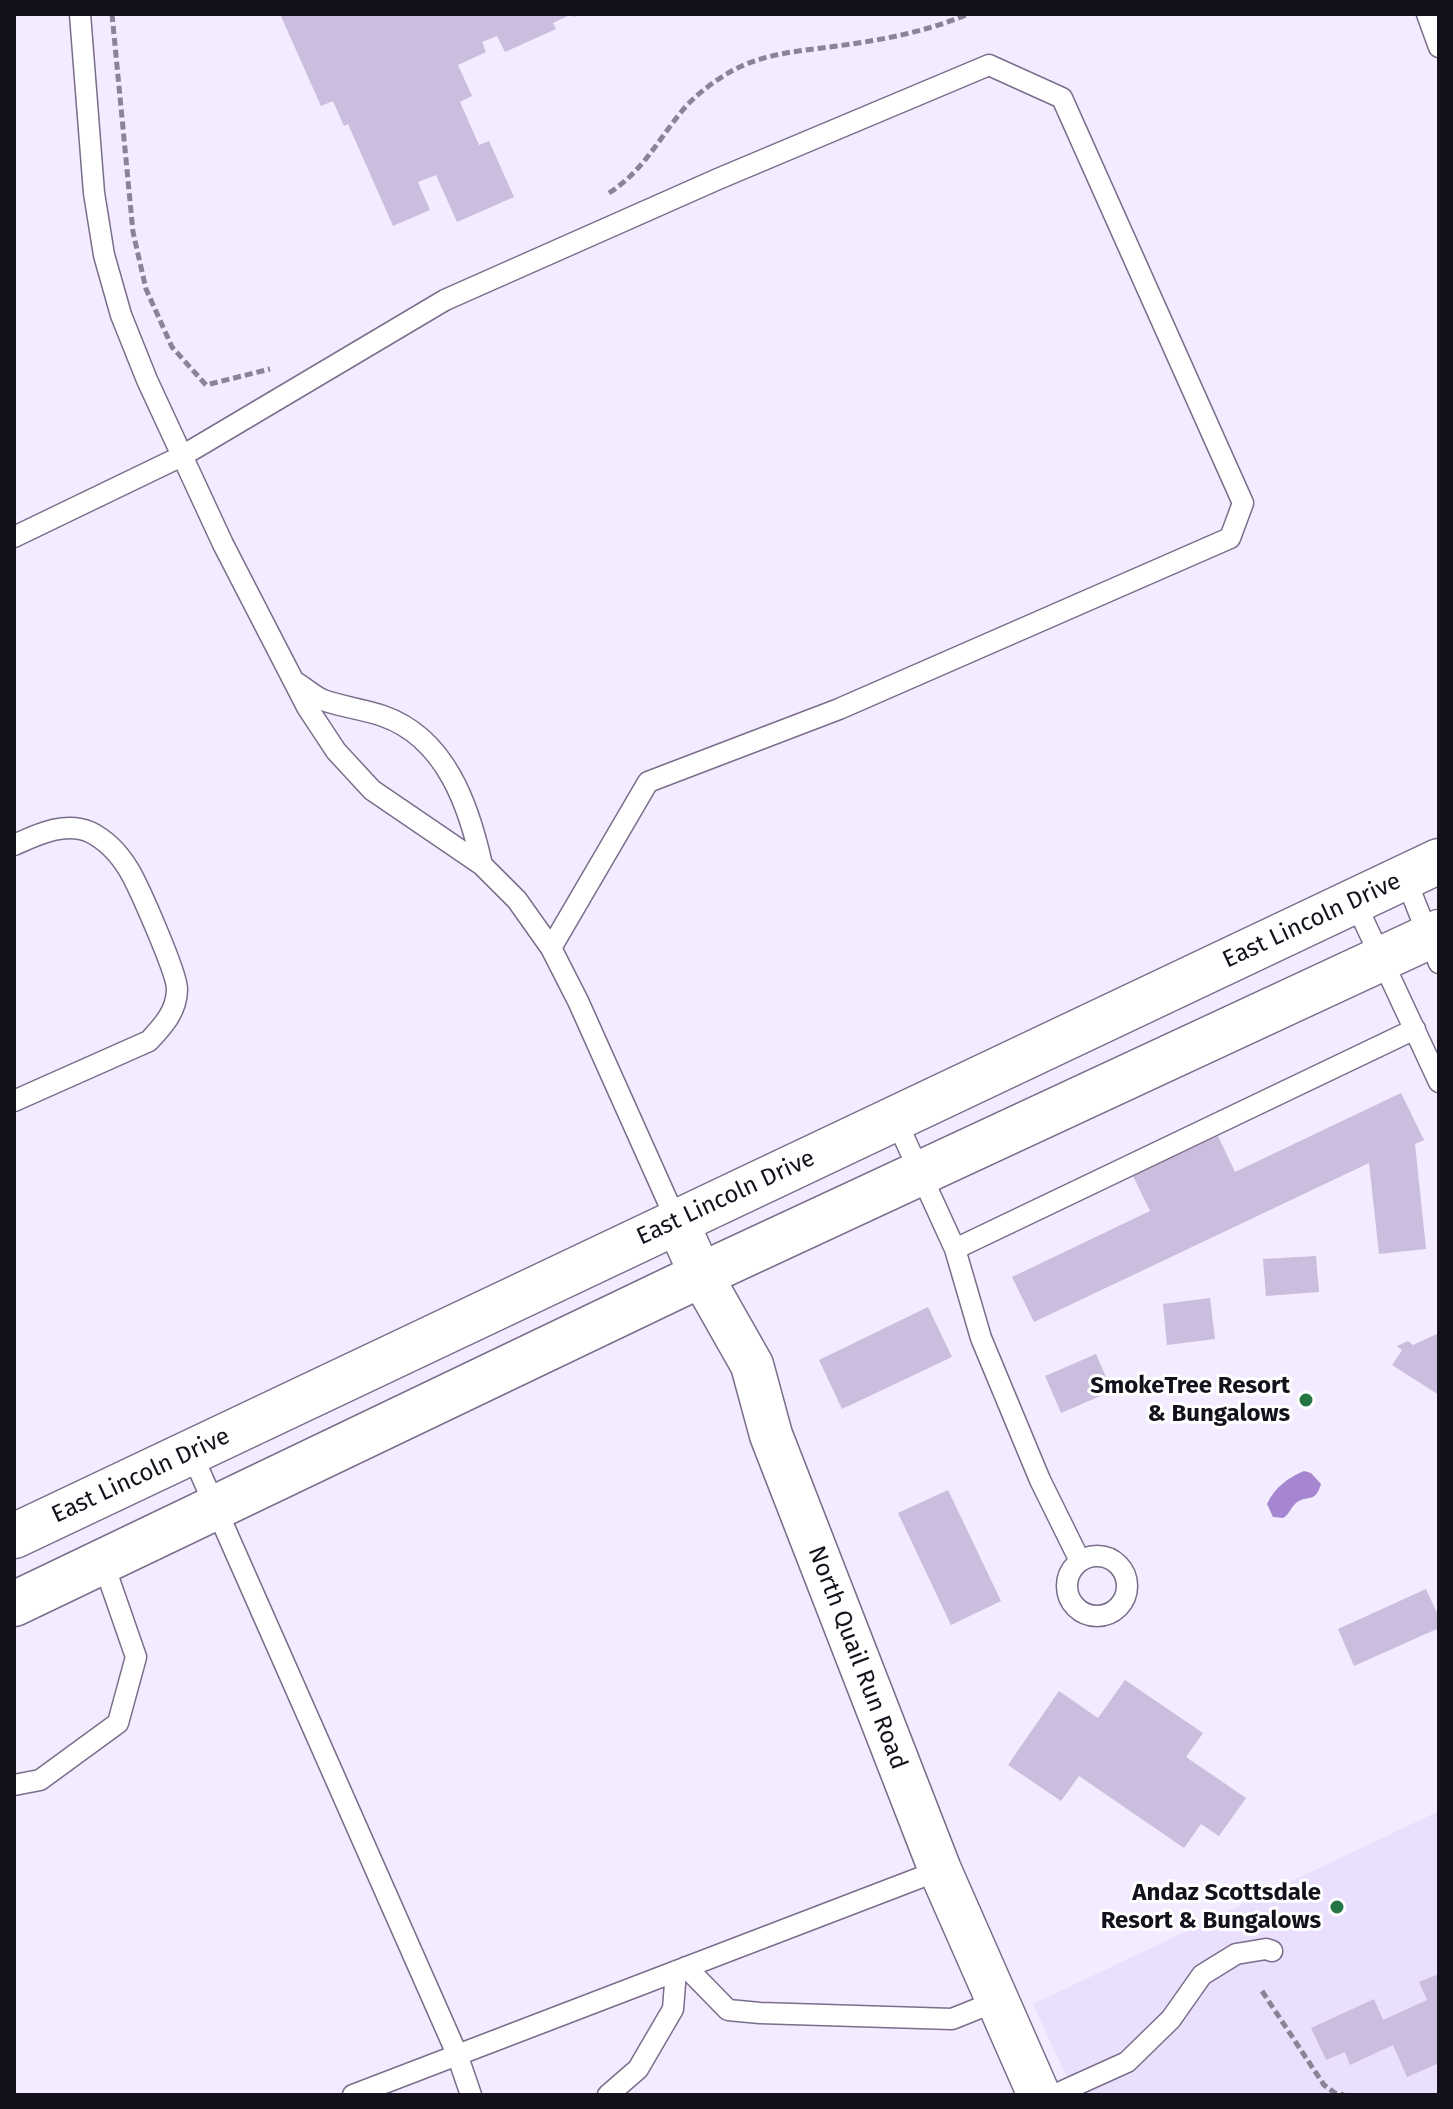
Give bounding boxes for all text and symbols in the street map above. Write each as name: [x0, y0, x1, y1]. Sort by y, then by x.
street label: East Lincoln Drive: [1218, 867, 1406, 975]
street label: East Lincoln Drive: [632, 1144, 820, 1252]
place label: SmokeTree Resort & Bungalows: [1090, 1372, 1290, 1428]
marker: SmokeTree Resort & Bungalows: [1297, 1391, 1315, 1409]
street label: East Lincoln Drive: [47, 1422, 235, 1530]
street label: North Quail Run Road: [801, 1542, 913, 1774]
place label: Andaz Scottsdale Resort & Bungalows: [1101, 1879, 1321, 1935]
marker: Andaz Scottsdale Resort & Bungalows: [1328, 1898, 1346, 1916]

